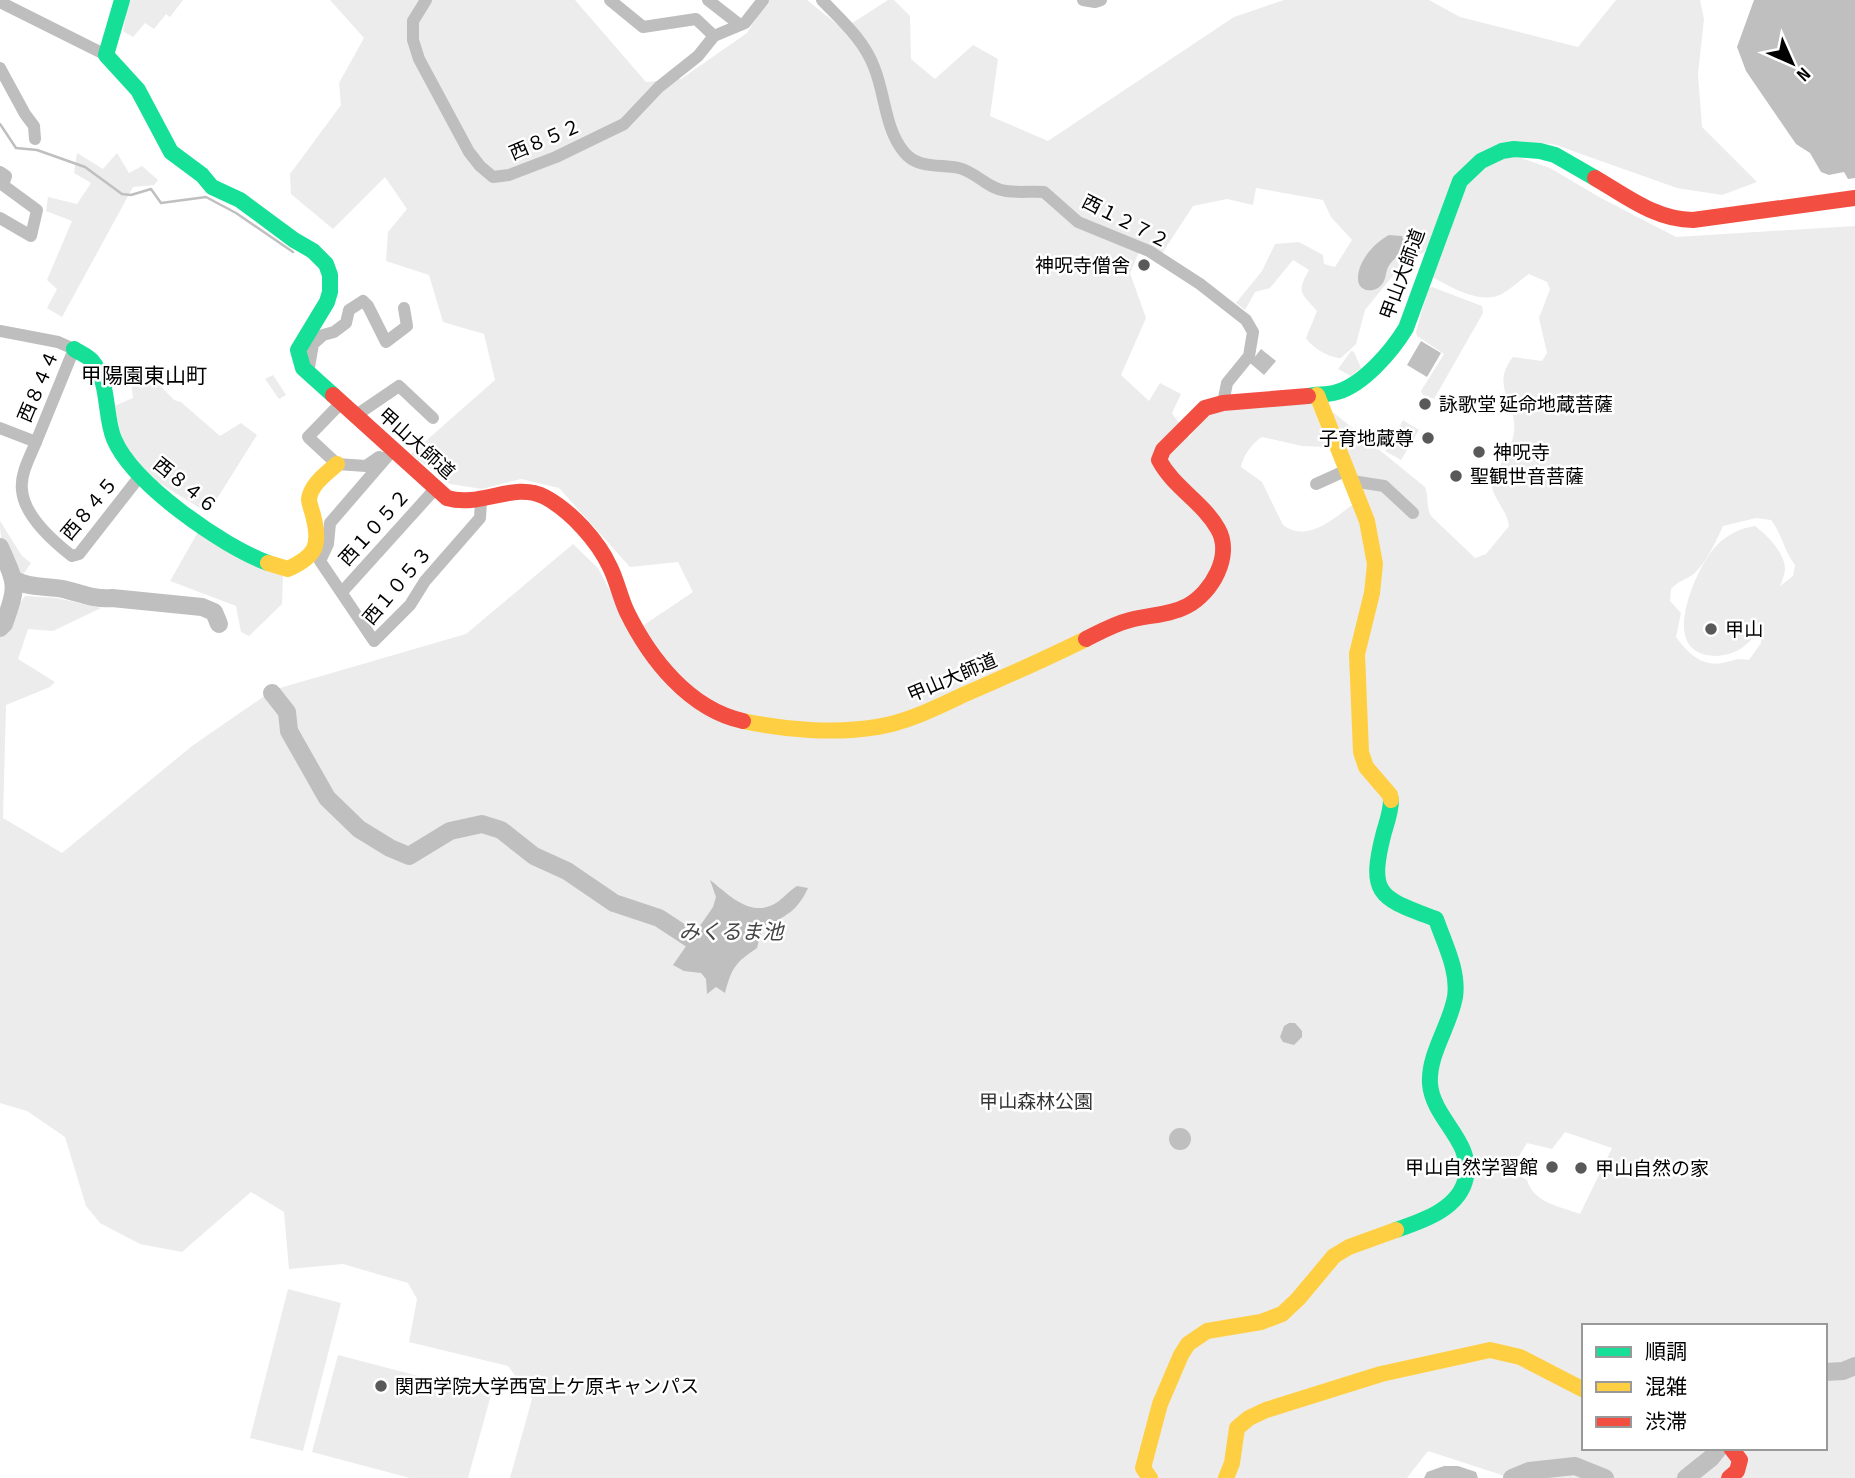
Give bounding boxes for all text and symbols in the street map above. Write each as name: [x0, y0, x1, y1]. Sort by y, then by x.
north arrow: [1757, 28, 1827, 98]
text: N: [1791, 62, 1815, 86]
street label: 西８５２: [506, 115, 585, 166]
street label: 西１２７２: [1078, 191, 1173, 254]
street label: 甲山大師道: [1376, 226, 1430, 323]
place label: 神呪寺僧舎: [1035, 255, 1130, 278]
marker: 神呪寺僧舎: [1136, 257, 1152, 273]
street label: 西８４４: [14, 347, 65, 426]
district label: 甲陽園東山町: [81, 364, 207, 389]
place label: 詠歌堂 延命地蔵菩薩: [1439, 394, 1613, 417]
marker: 詠歌堂 延命地蔵菩薩: [1417, 396, 1433, 412]
street label: 甲山大師道: [373, 404, 459, 484]
place label: 子育地蔵尊: [1319, 428, 1414, 451]
marker: 子育地蔵尊: [1420, 430, 1436, 446]
place label: 神呪寺: [1493, 442, 1550, 465]
marker: 神呪寺: [1471, 444, 1487, 460]
street label: 西８４６: [148, 453, 222, 519]
place label: 聖観世音菩薩: [1470, 466, 1584, 489]
marker: 聖観世音菩薩: [1448, 468, 1464, 484]
street label: 西８４５: [57, 472, 123, 545]
street label: 西１０５２: [335, 485, 415, 571]
street label: 西１０５３: [359, 542, 437, 630]
place label: 甲山: [1725, 619, 1763, 642]
marker: 甲山: [1703, 621, 1719, 637]
street label: 甲山大師道: [904, 649, 1001, 708]
water label: みくるま池: [679, 920, 785, 945]
park label: 甲山森林公園: [979, 1091, 1093, 1114]
place label: 甲山自然学習館: [1405, 1157, 1538, 1180]
place label: 甲山自然の家: [1595, 1158, 1709, 1181]
marker: 甲山自然学習館: [1544, 1159, 1560, 1175]
marker: 甲山自然の家: [1573, 1160, 1589, 1176]
legend: [1582, 1324, 1827, 1450]
text: 順調: [1645, 1340, 1687, 1365]
text: 混雑: [1645, 1375, 1687, 1400]
place label: 関西学院大学西宮上ケ原キャンパス: [395, 1376, 699, 1399]
marker: 関西学院大学西宮上ケ原キャンパス: [373, 1378, 389, 1394]
text: 渋滞: [1645, 1410, 1687, 1435]

